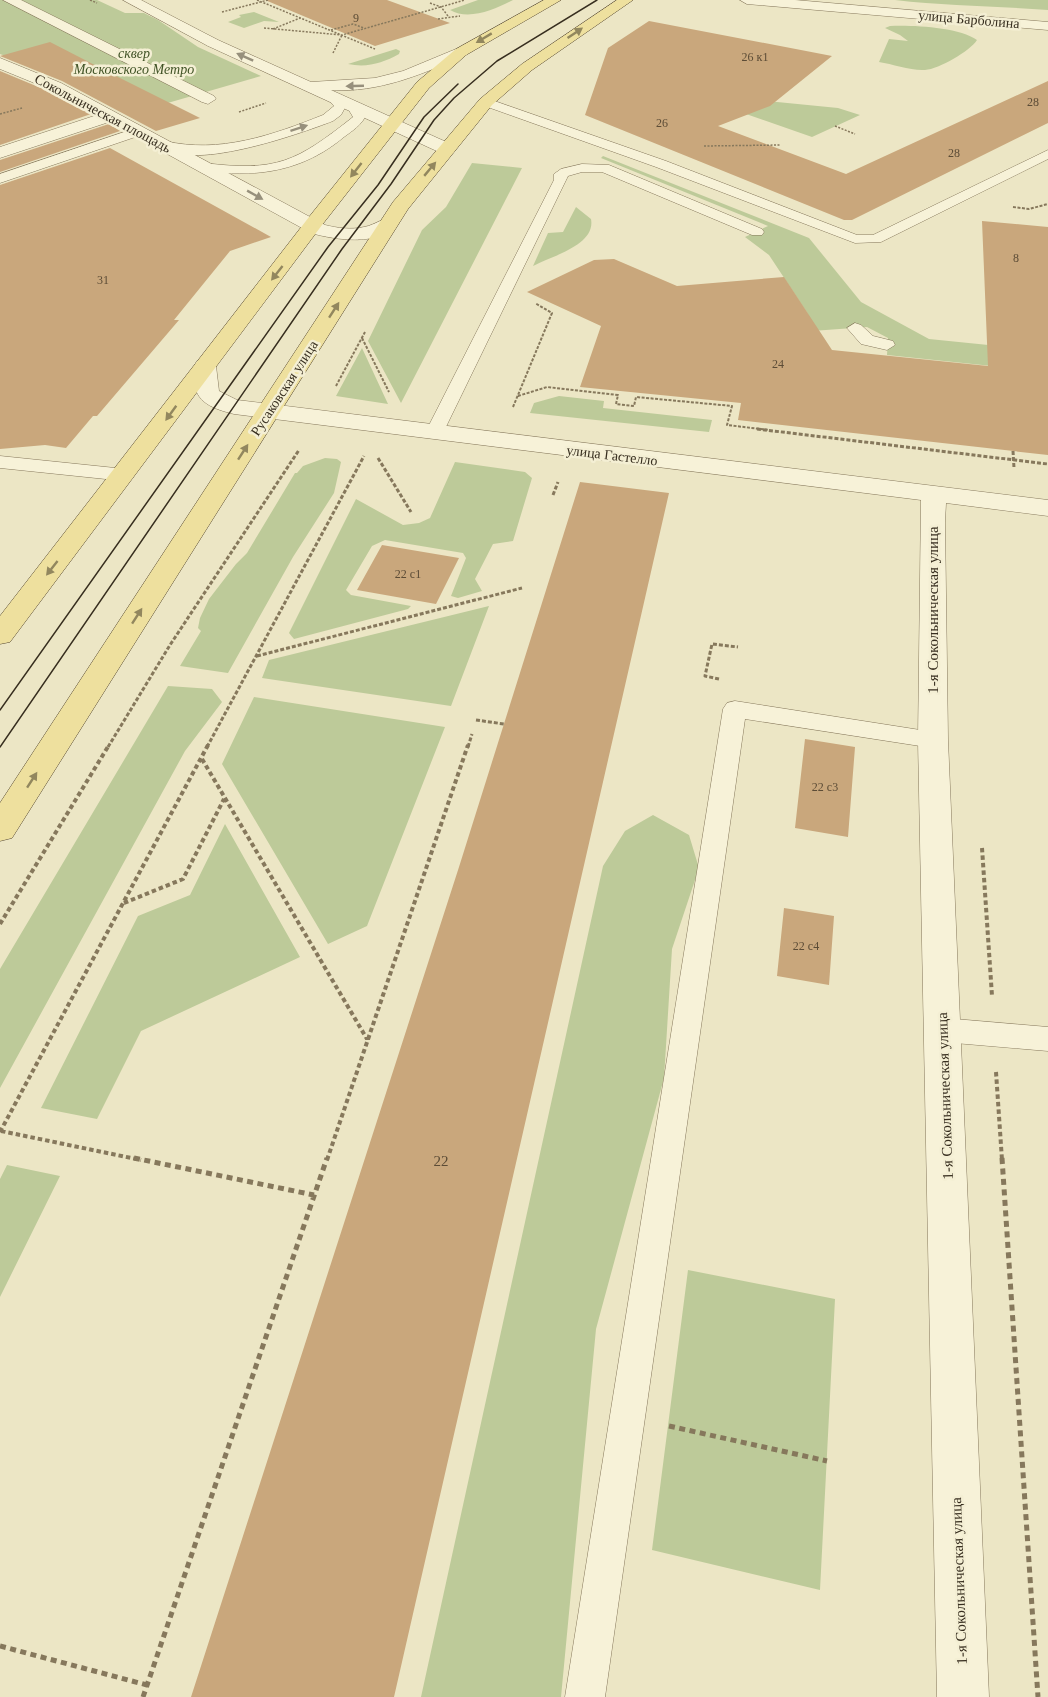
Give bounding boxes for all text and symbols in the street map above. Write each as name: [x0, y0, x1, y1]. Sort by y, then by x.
street label: улица Барболина: [918, 8, 1021, 31]
house number: 9: [353, 11, 359, 25]
one-way arrow: [567, 27, 583, 39]
one-way arrow: [476, 32, 492, 43]
park label: сквер Московского Метро: [73, 46, 194, 77]
house number: 26 к1: [742, 50, 768, 64]
one-way arrow: [237, 53, 254, 62]
street label: Сокольническая площадь: [32, 71, 173, 156]
one-way arrow: [346, 81, 365, 90]
house number: 28: [1027, 95, 1039, 109]
house number: 26: [656, 116, 668, 130]
one-way arrow: [290, 122, 308, 132]
house number: 28: [948, 146, 960, 160]
one-way arrow: [424, 161, 437, 177]
one-way arrow: [351, 163, 363, 178]
one-way arrow: [247, 190, 264, 200]
house number: 8: [1013, 251, 1019, 265]
one-way arrow: [271, 265, 283, 280]
house number: 31: [97, 273, 109, 287]
one-way arrow: [328, 302, 339, 318]
street label: Русаковская улица: [248, 337, 321, 439]
house number: 24: [772, 357, 784, 371]
one-way arrow: [165, 406, 177, 421]
street label: улица Гастелло: [566, 442, 658, 469]
one-way arrow: [237, 444, 248, 460]
street label: 1-я Сокольническая улица: [925, 526, 941, 694]
one-way arrow: [47, 561, 59, 576]
house number: 22 с1: [395, 567, 421, 581]
one-way arrow: [131, 608, 142, 624]
one-way arrow: [26, 772, 37, 788]
house number: 22 с3: [812, 780, 838, 794]
house number: 22 с4: [793, 939, 819, 953]
street label: 1-я Сокольническая улица: [934, 1012, 956, 1180]
house number: 22: [434, 1153, 449, 1169]
street label: 1-я Сокольническая улица: [948, 1497, 970, 1665]

